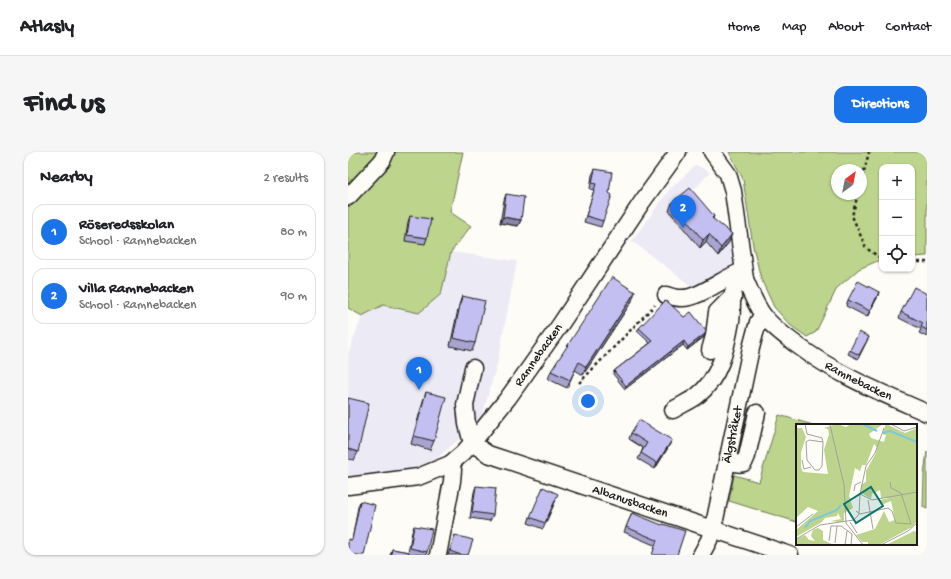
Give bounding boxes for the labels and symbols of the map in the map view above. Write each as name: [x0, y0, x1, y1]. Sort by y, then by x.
north arrow: [831, 164, 867, 200]
pin: 2: [670, 195, 696, 228]
street label: Ramnebacken: [511, 320, 566, 389]
pin: 1: [406, 357, 432, 390]
street label: Ramnebacken: [822, 358, 895, 404]
your location: [578, 391, 598, 411]
street label: Älgstråket: [719, 403, 746, 465]
inset map: [796, 424, 917, 545]
street label: Albanusbacken: [590, 482, 671, 521]

